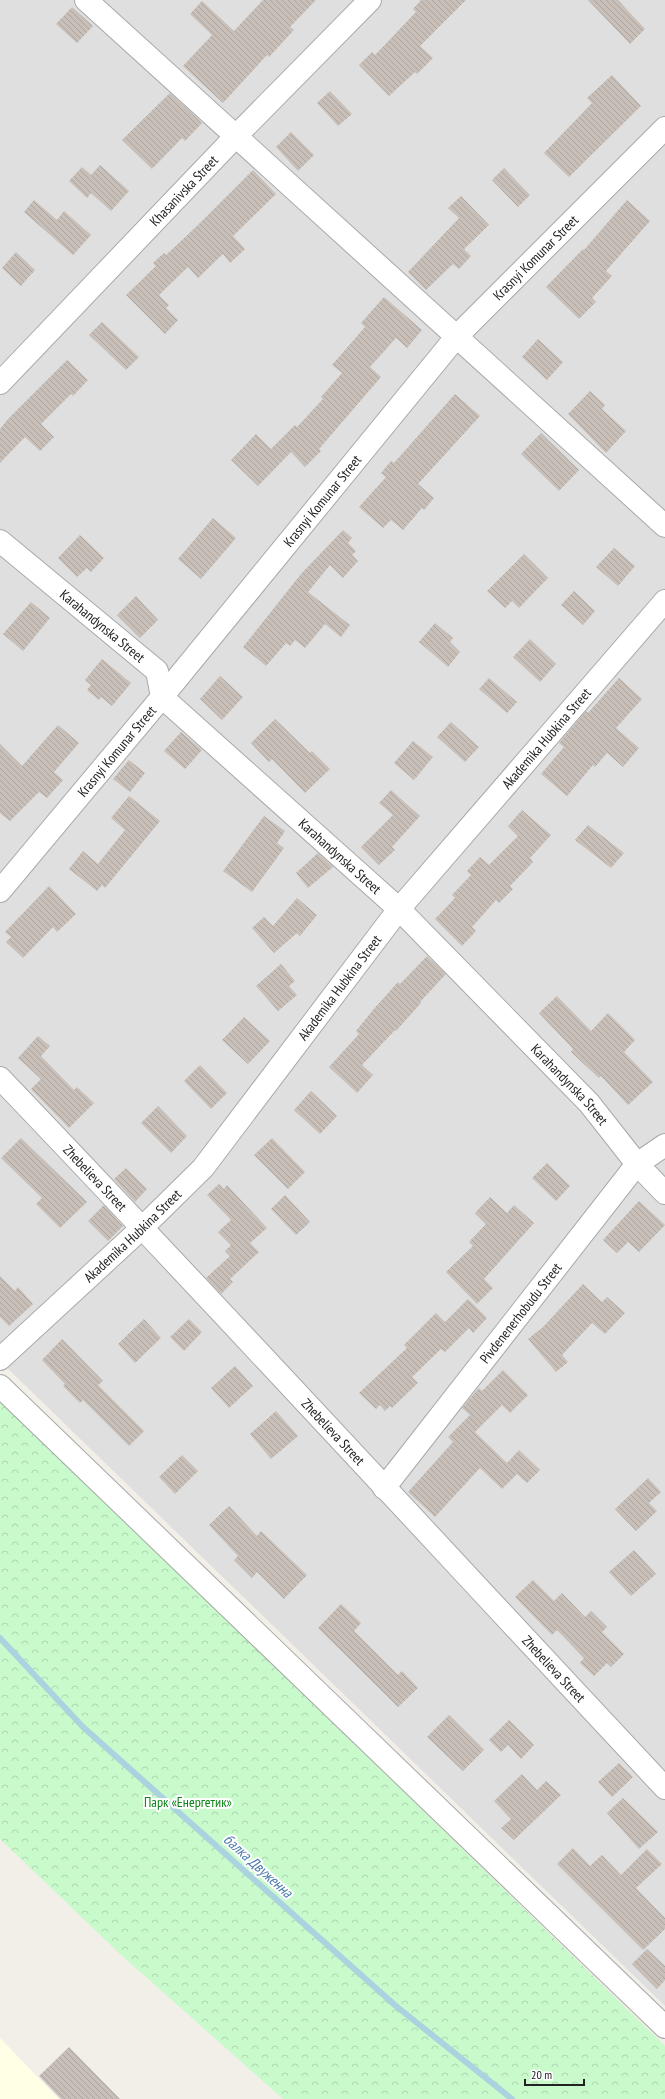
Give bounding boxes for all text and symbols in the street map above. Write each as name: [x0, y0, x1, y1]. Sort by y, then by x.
street label: Khasanivska Street: [146, 151, 222, 230]
street label: Krasnyi Komunar Street: [489, 211, 582, 304]
street label: Krasnyi Komunar Street: [279, 451, 365, 551]
street label: Karahandynska Street: [56, 585, 149, 666]
street label: Akademika Hubkina Street: [498, 684, 595, 793]
street label: Krasnyi Komunar Street: [73, 702, 160, 801]
street label: Karahandynska Street: [295, 814, 385, 898]
street label: Akademika Hubkina Street: [294, 931, 385, 1044]
street label: Karahandynska Street: [527, 1040, 612, 1129]
street label: Zhebelieva Street: [59, 1141, 131, 1215]
street label: Akademika Hubkina Street: [80, 1185, 185, 1286]
street label: Pivdenenerhobudu Street: [476, 1259, 566, 1367]
street label: Zhebelieva Street: [298, 1395, 369, 1469]
street label: Zhebelieva Street: [518, 1632, 589, 1706]
park label: Парк «Енергетик»: [144, 1793, 232, 1811]
water label: балка Двуженна: [220, 1830, 297, 1902]
scale bar: [525, 2061, 584, 2087]
text: 20 m: [531, 2067, 552, 2082]

